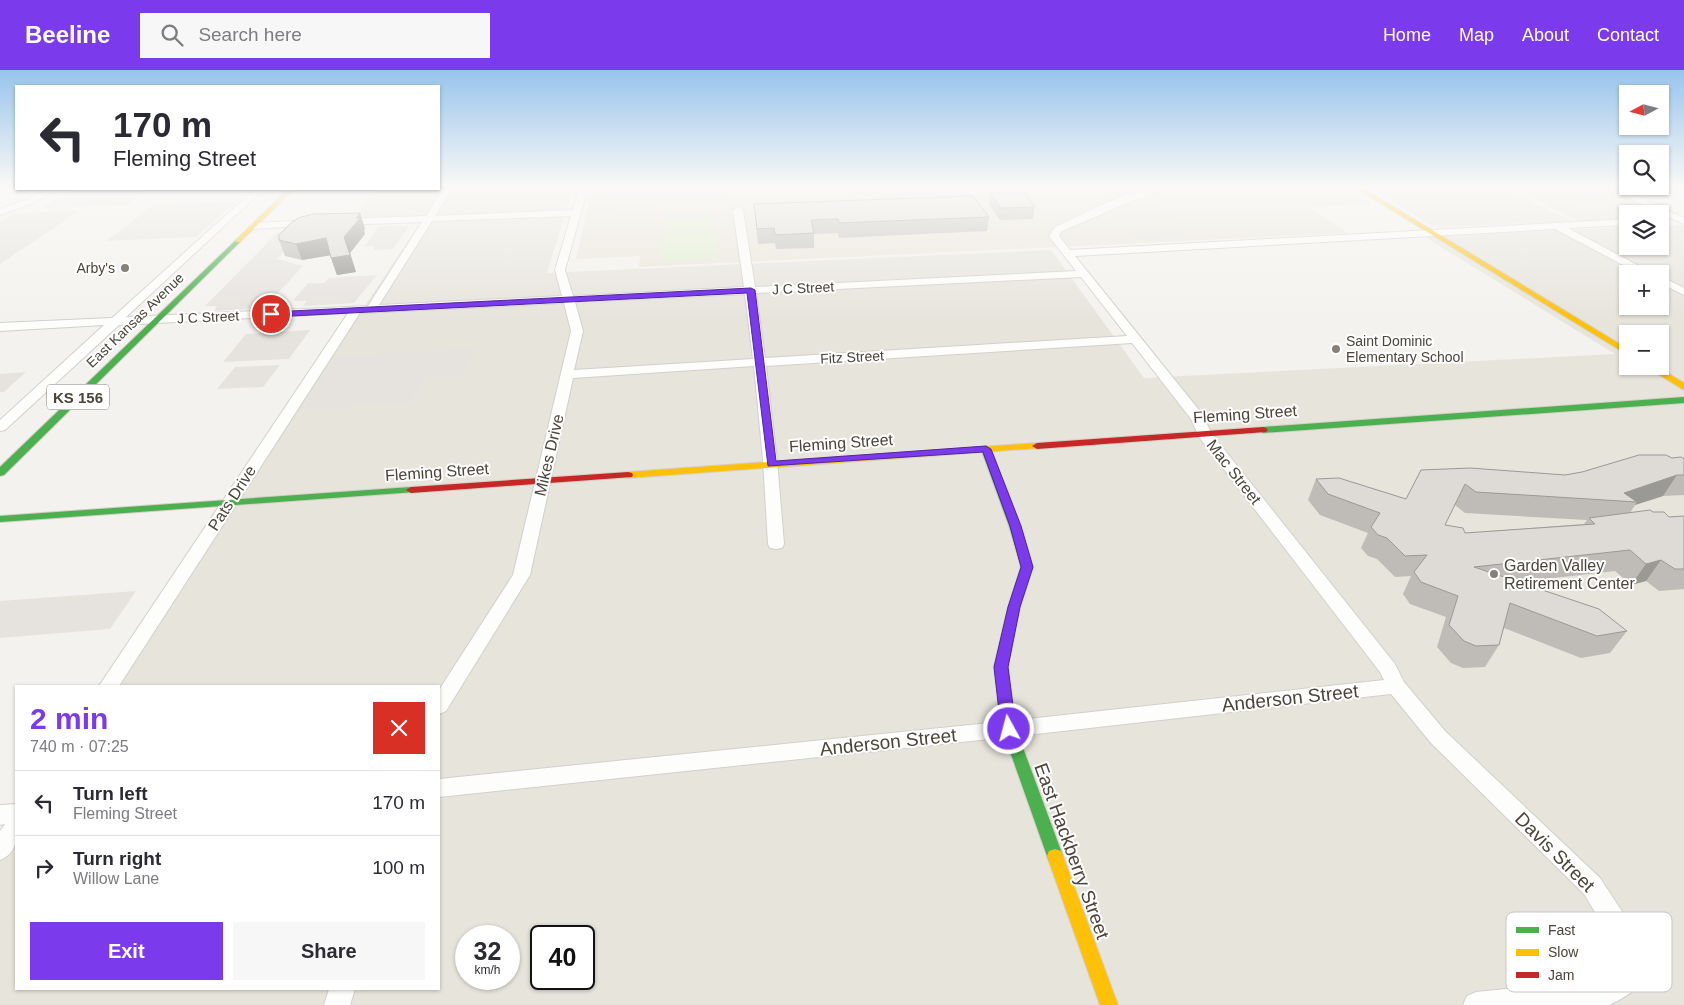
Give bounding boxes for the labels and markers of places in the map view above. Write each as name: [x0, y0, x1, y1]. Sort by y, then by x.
place label: Arby's: [77, 260, 115, 276]
marker: Arby's: [119, 262, 131, 274]
pin: [250, 293, 292, 335]
place label: Saint Dominic Elementary School: [1346, 333, 1464, 365]
marker: Saint Dominic Elementary School: [1330, 343, 1342, 355]
place label: Garden Valley Retirement Center: [1504, 557, 1635, 592]
marker: Garden Valley Retirement Center: [1488, 568, 1500, 580]

